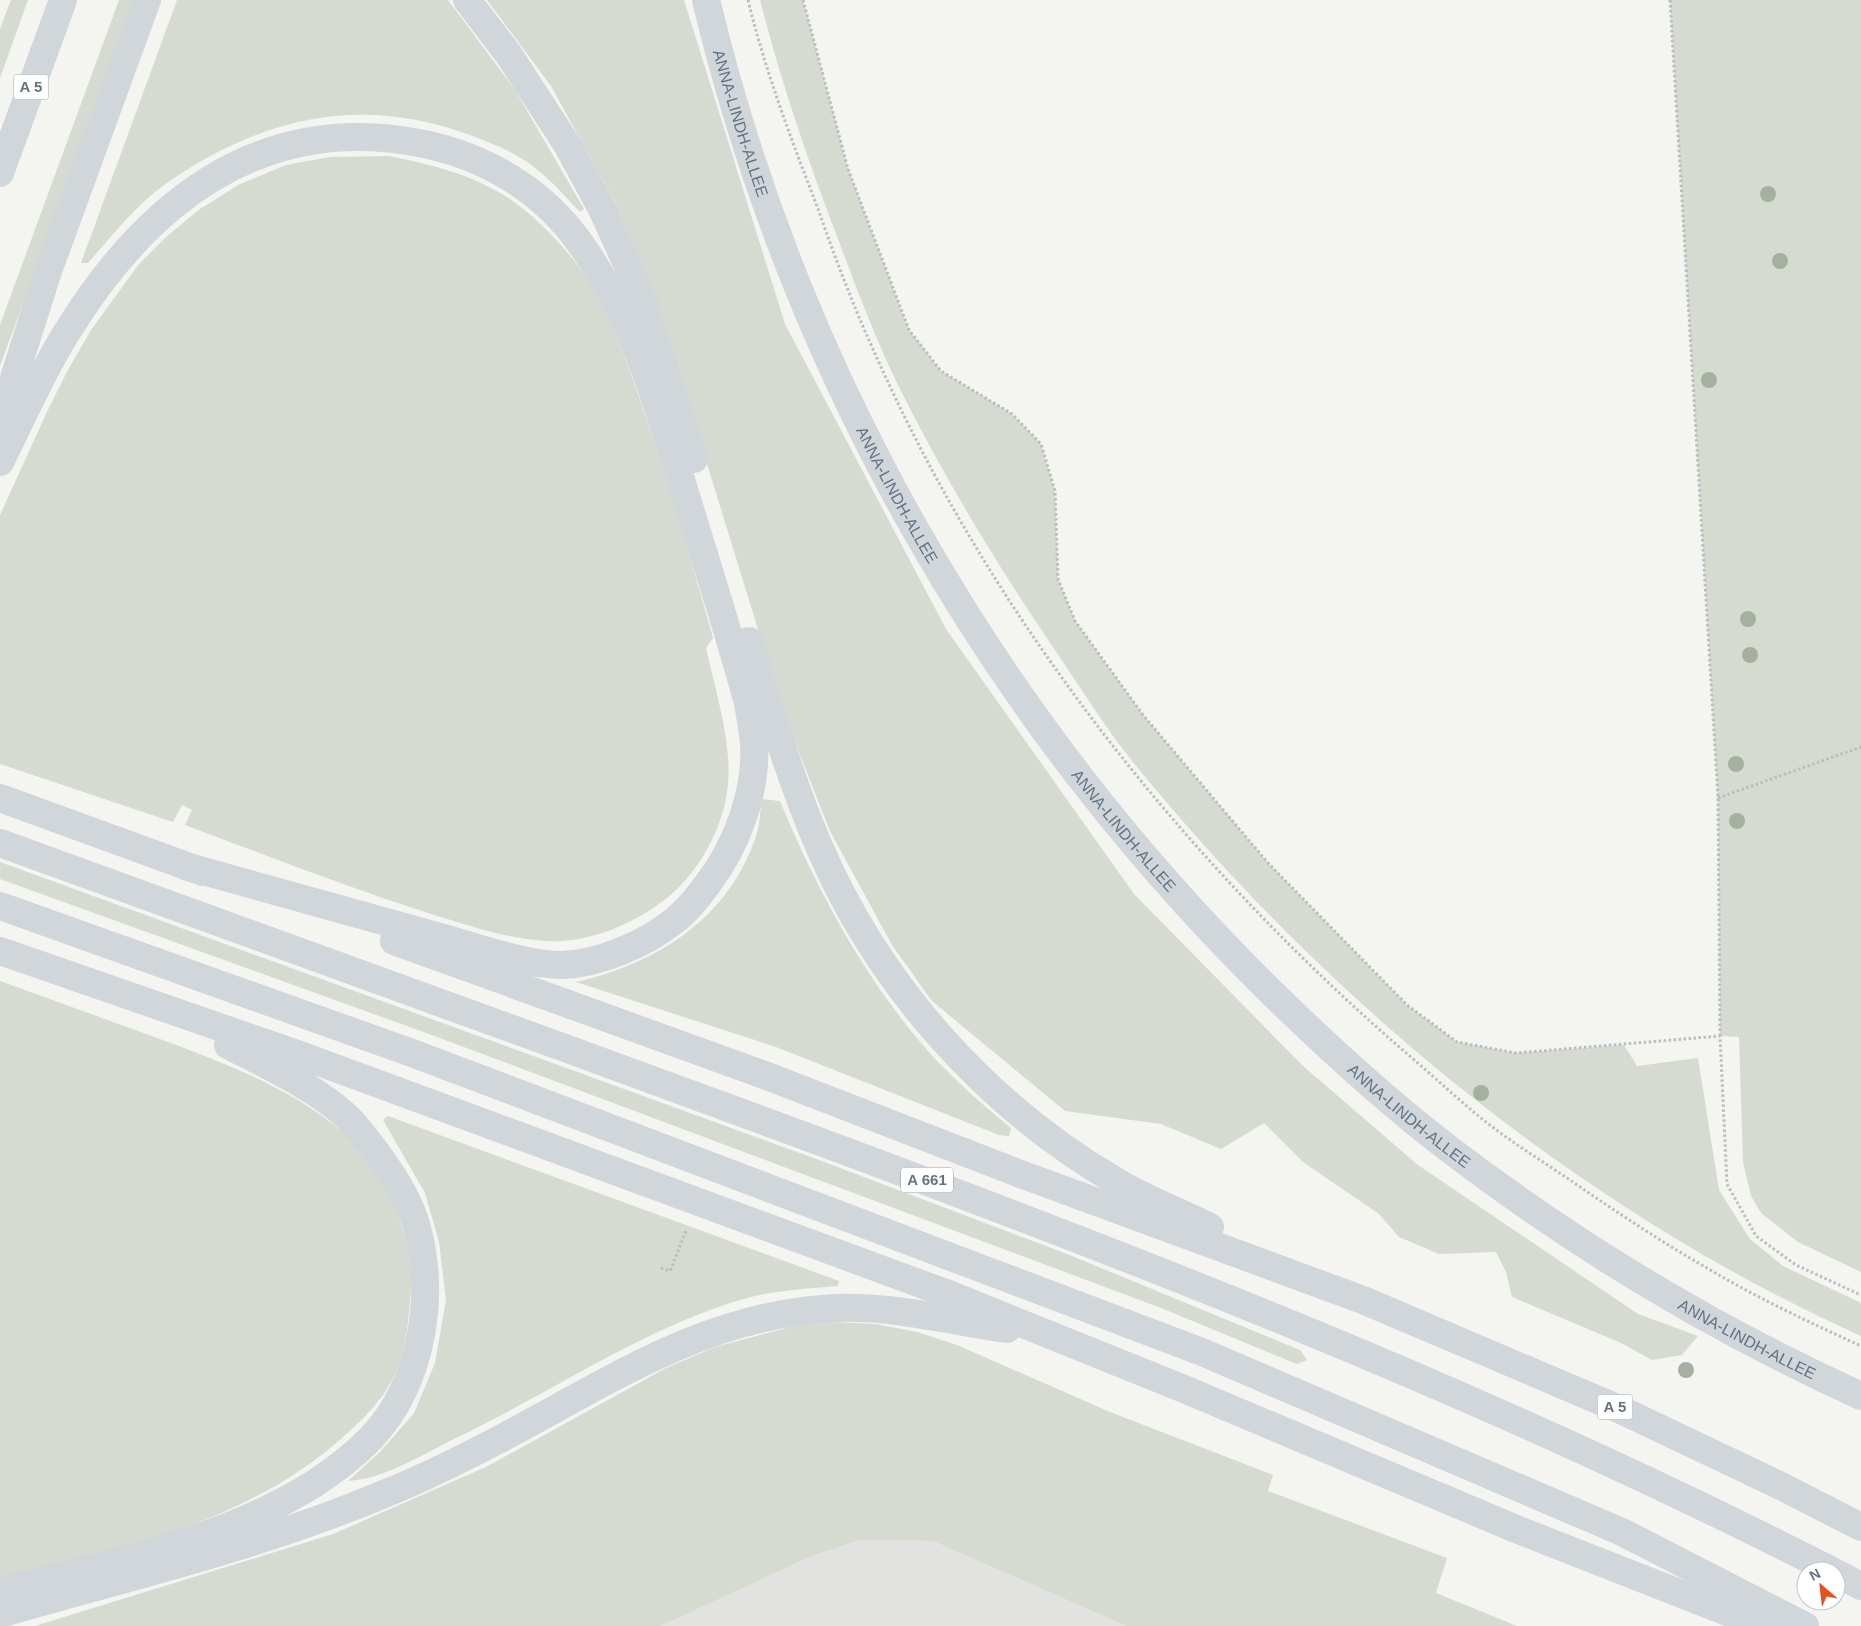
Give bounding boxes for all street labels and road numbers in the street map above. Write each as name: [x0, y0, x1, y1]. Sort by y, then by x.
street label: ANNA-LINDH-ALLEE: [710, 48, 771, 199]
road number: A 5: [14, 74, 48, 100]
street label: ANNA-LINDH-ALLEE: [853, 424, 941, 566]
street label: ANNA-LINDH-ALLEE: [1068, 766, 1179, 895]
street label: ANNA-LINDH-ALLEE: [1344, 1061, 1473, 1171]
road number: A 661: [901, 1168, 953, 1192]
street label: ANNA-LINDH-ALLEE: [1675, 1296, 1818, 1382]
road number: A 5: [1598, 1394, 1632, 1420]

